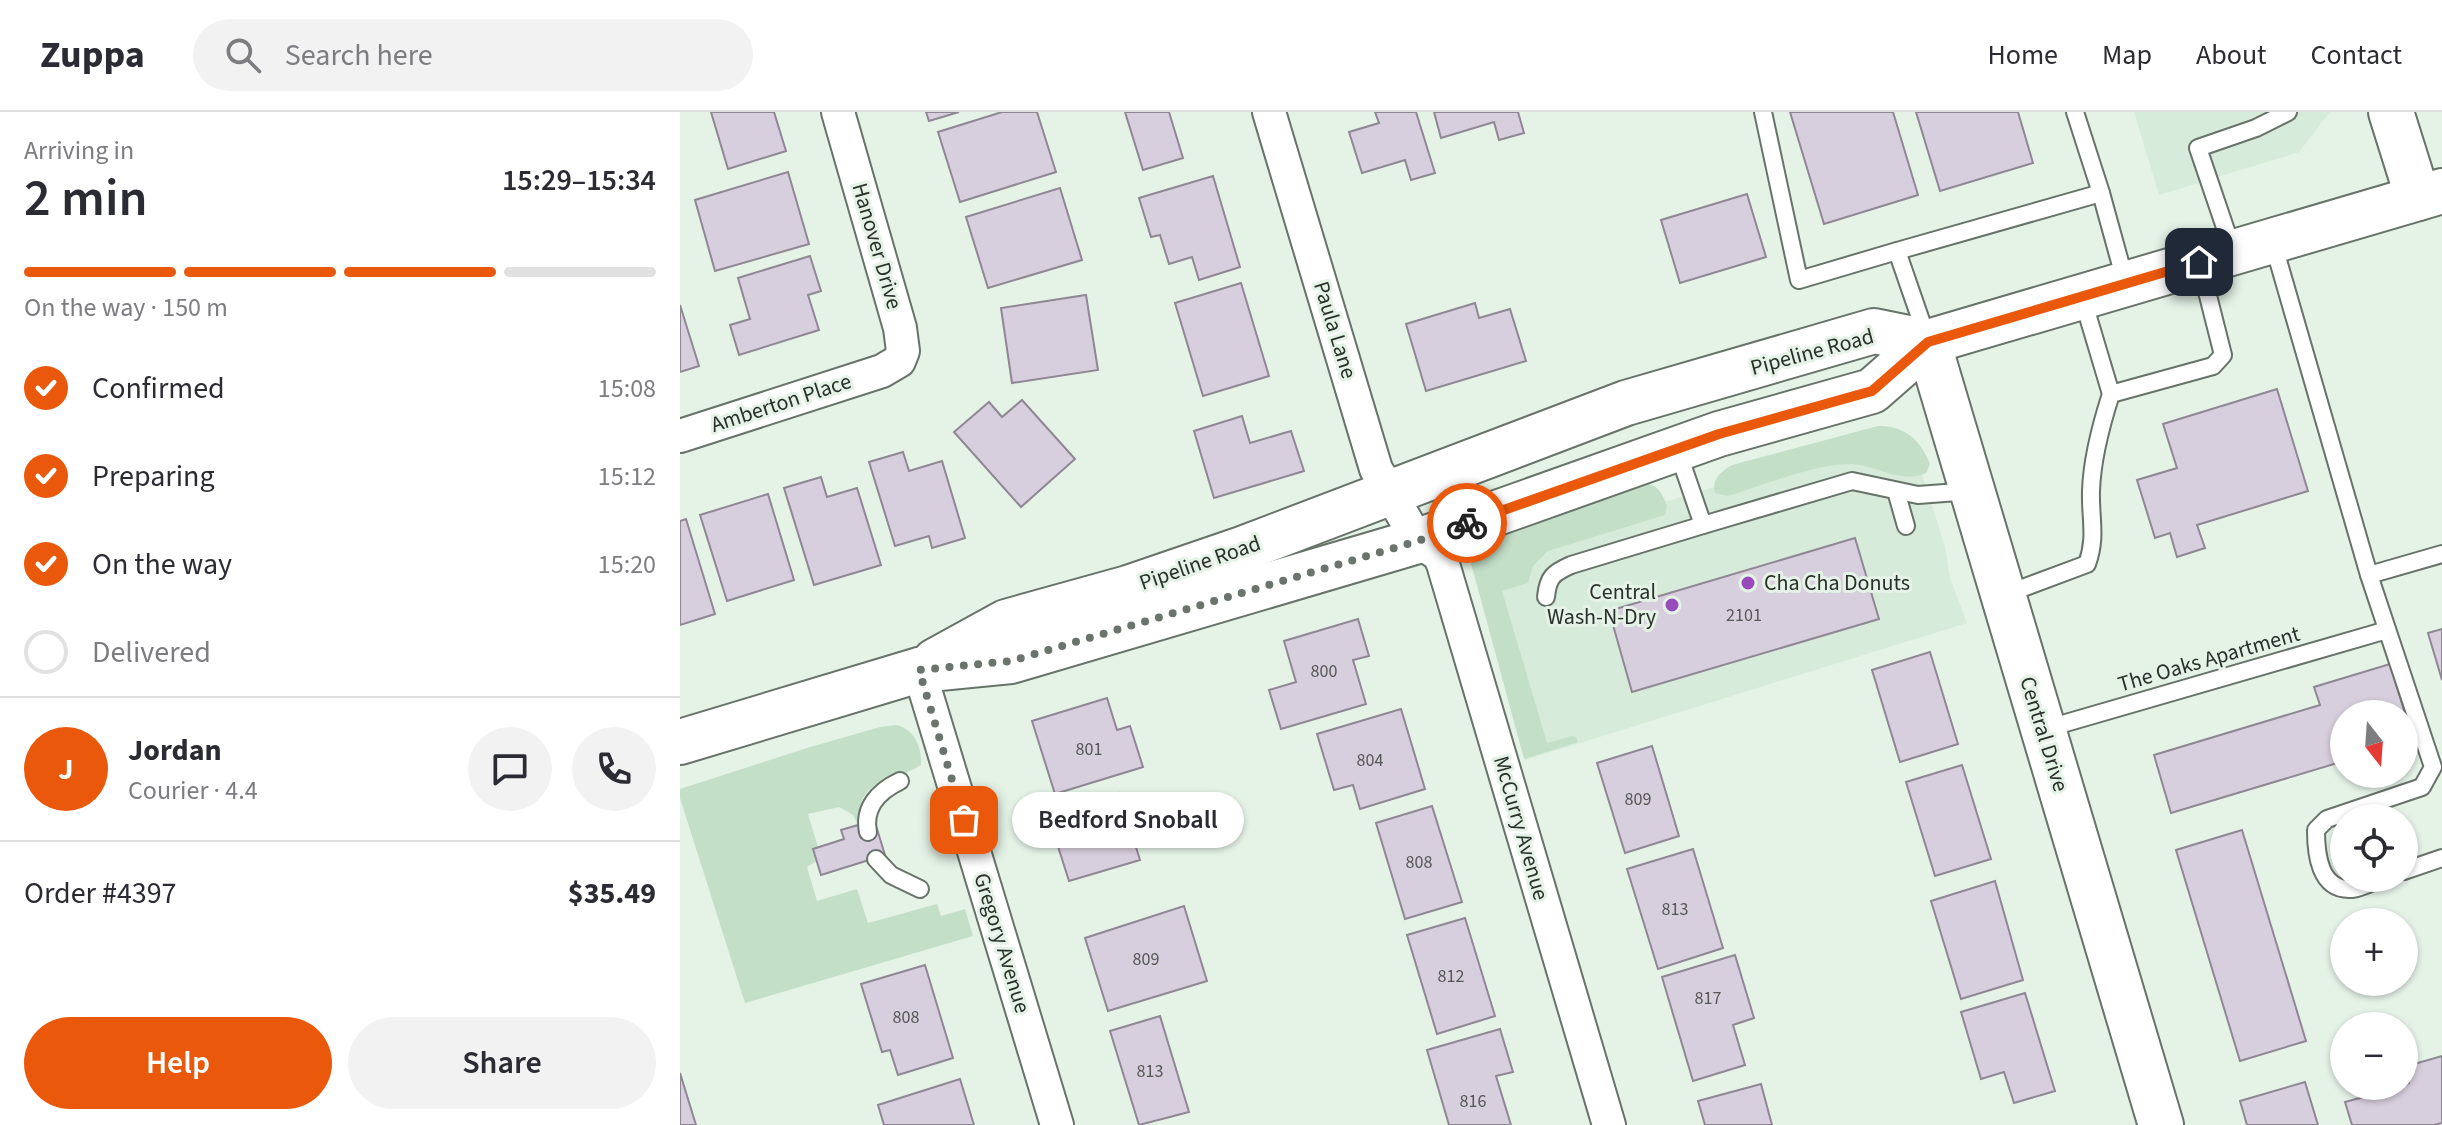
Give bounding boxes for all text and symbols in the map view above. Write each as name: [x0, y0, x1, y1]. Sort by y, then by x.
search box: [193, 19, 753, 91]
text: Zuppa: [40, 28, 145, 82]
icon: search: [221, 33, 265, 77]
text: Search here: [285, 34, 433, 77]
text: Home: [1987, 35, 2058, 75]
text: Map: [2102, 35, 2152, 75]
text: About: [2196, 35, 2267, 75]
text: Contact: [2311, 35, 2402, 75]
text: Arriving in: [24, 132, 134, 169]
text: 15:29–15:34: [502, 159, 656, 202]
text: 2 min: [24, 162, 148, 236]
street label: Hanover Drive: [844, 179, 910, 313]
pin: [2165, 228, 2233, 296]
icon: home: [2177, 240, 2221, 284]
street label: Paula Lane: [1305, 277, 1365, 383]
text: On the way · 150 m: [24, 289, 228, 326]
street label: Pipeline Road: [1747, 320, 1877, 384]
street label: Amberton Place: [707, 365, 855, 441]
icon: check: [24, 366, 68, 410]
text: Confirmed: [92, 367, 225, 410]
text: 15:08: [598, 370, 656, 407]
icon: check: [24, 454, 68, 498]
text: Preparing: [92, 455, 215, 498]
text: 15:12: [598, 458, 656, 495]
courier: [1427, 483, 1507, 563]
icon: bike: [1445, 501, 1489, 545]
street label: Pipeline Road: [1135, 527, 1265, 599]
icon: check: [24, 542, 68, 586]
text: On the way: [92, 543, 232, 586]
text: 15:20: [598, 546, 656, 583]
place label: Cha Cha Donuts: [1764, 567, 1910, 599]
marker: Cha Cha Donuts: [1739, 574, 1757, 592]
place label: Central Wash-N-Dry: [1547, 576, 1657, 633]
marker: Central Wash-N-Dry: [1663, 596, 1681, 614]
house number: 2101: [1726, 603, 1762, 628]
street label: The Oaks Apartment: [2114, 618, 2304, 700]
text: Delivered: [92, 631, 211, 674]
house number: 800: [1311, 659, 1337, 684]
street label: Central Drive: [2011, 672, 2077, 796]
north arrow: [2330, 700, 2418, 788]
map controls: [2330, 700, 2418, 1100]
button: chat: [468, 727, 552, 811]
button: phone: [572, 727, 656, 811]
text: Jordan: [128, 729, 222, 772]
house number: 801: [1076, 737, 1102, 762]
text: J: [58, 748, 74, 791]
house number: 804: [1357, 748, 1383, 773]
street label: McCurry Avenue: [1485, 752, 1557, 904]
text: Courier · 4.4: [128, 772, 258, 809]
pin: [930, 786, 998, 854]
house number: 809: [1625, 787, 1651, 812]
callout: Bedford Snoball: [1012, 792, 1244, 848]
icon: bag: [942, 798, 986, 842]
text: Bedford Snoball: [1038, 801, 1218, 838]
button: locate: [2330, 804, 2418, 892]
house number: 808: [1406, 850, 1432, 875]
street label: Gregory Avenue: [965, 869, 1039, 1017]
text: Order #4397: [24, 872, 177, 915]
text: $35.49: [568, 872, 656, 915]
house number: 813: [1662, 897, 1688, 922]
button: +: [2330, 908, 2418, 996]
house number: 809: [1133, 947, 1159, 972]
house number: 812: [1438, 964, 1464, 989]
house number: 817: [1695, 986, 1721, 1011]
house number: 808: [893, 1005, 919, 1030]
button: −: [2330, 1012, 2418, 1100]
button: Help: [24, 1017, 332, 1109]
button: Share: [348, 1017, 656, 1109]
house number: 813: [1137, 1059, 1163, 1084]
house number: 816: [1460, 1089, 1486, 1114]

